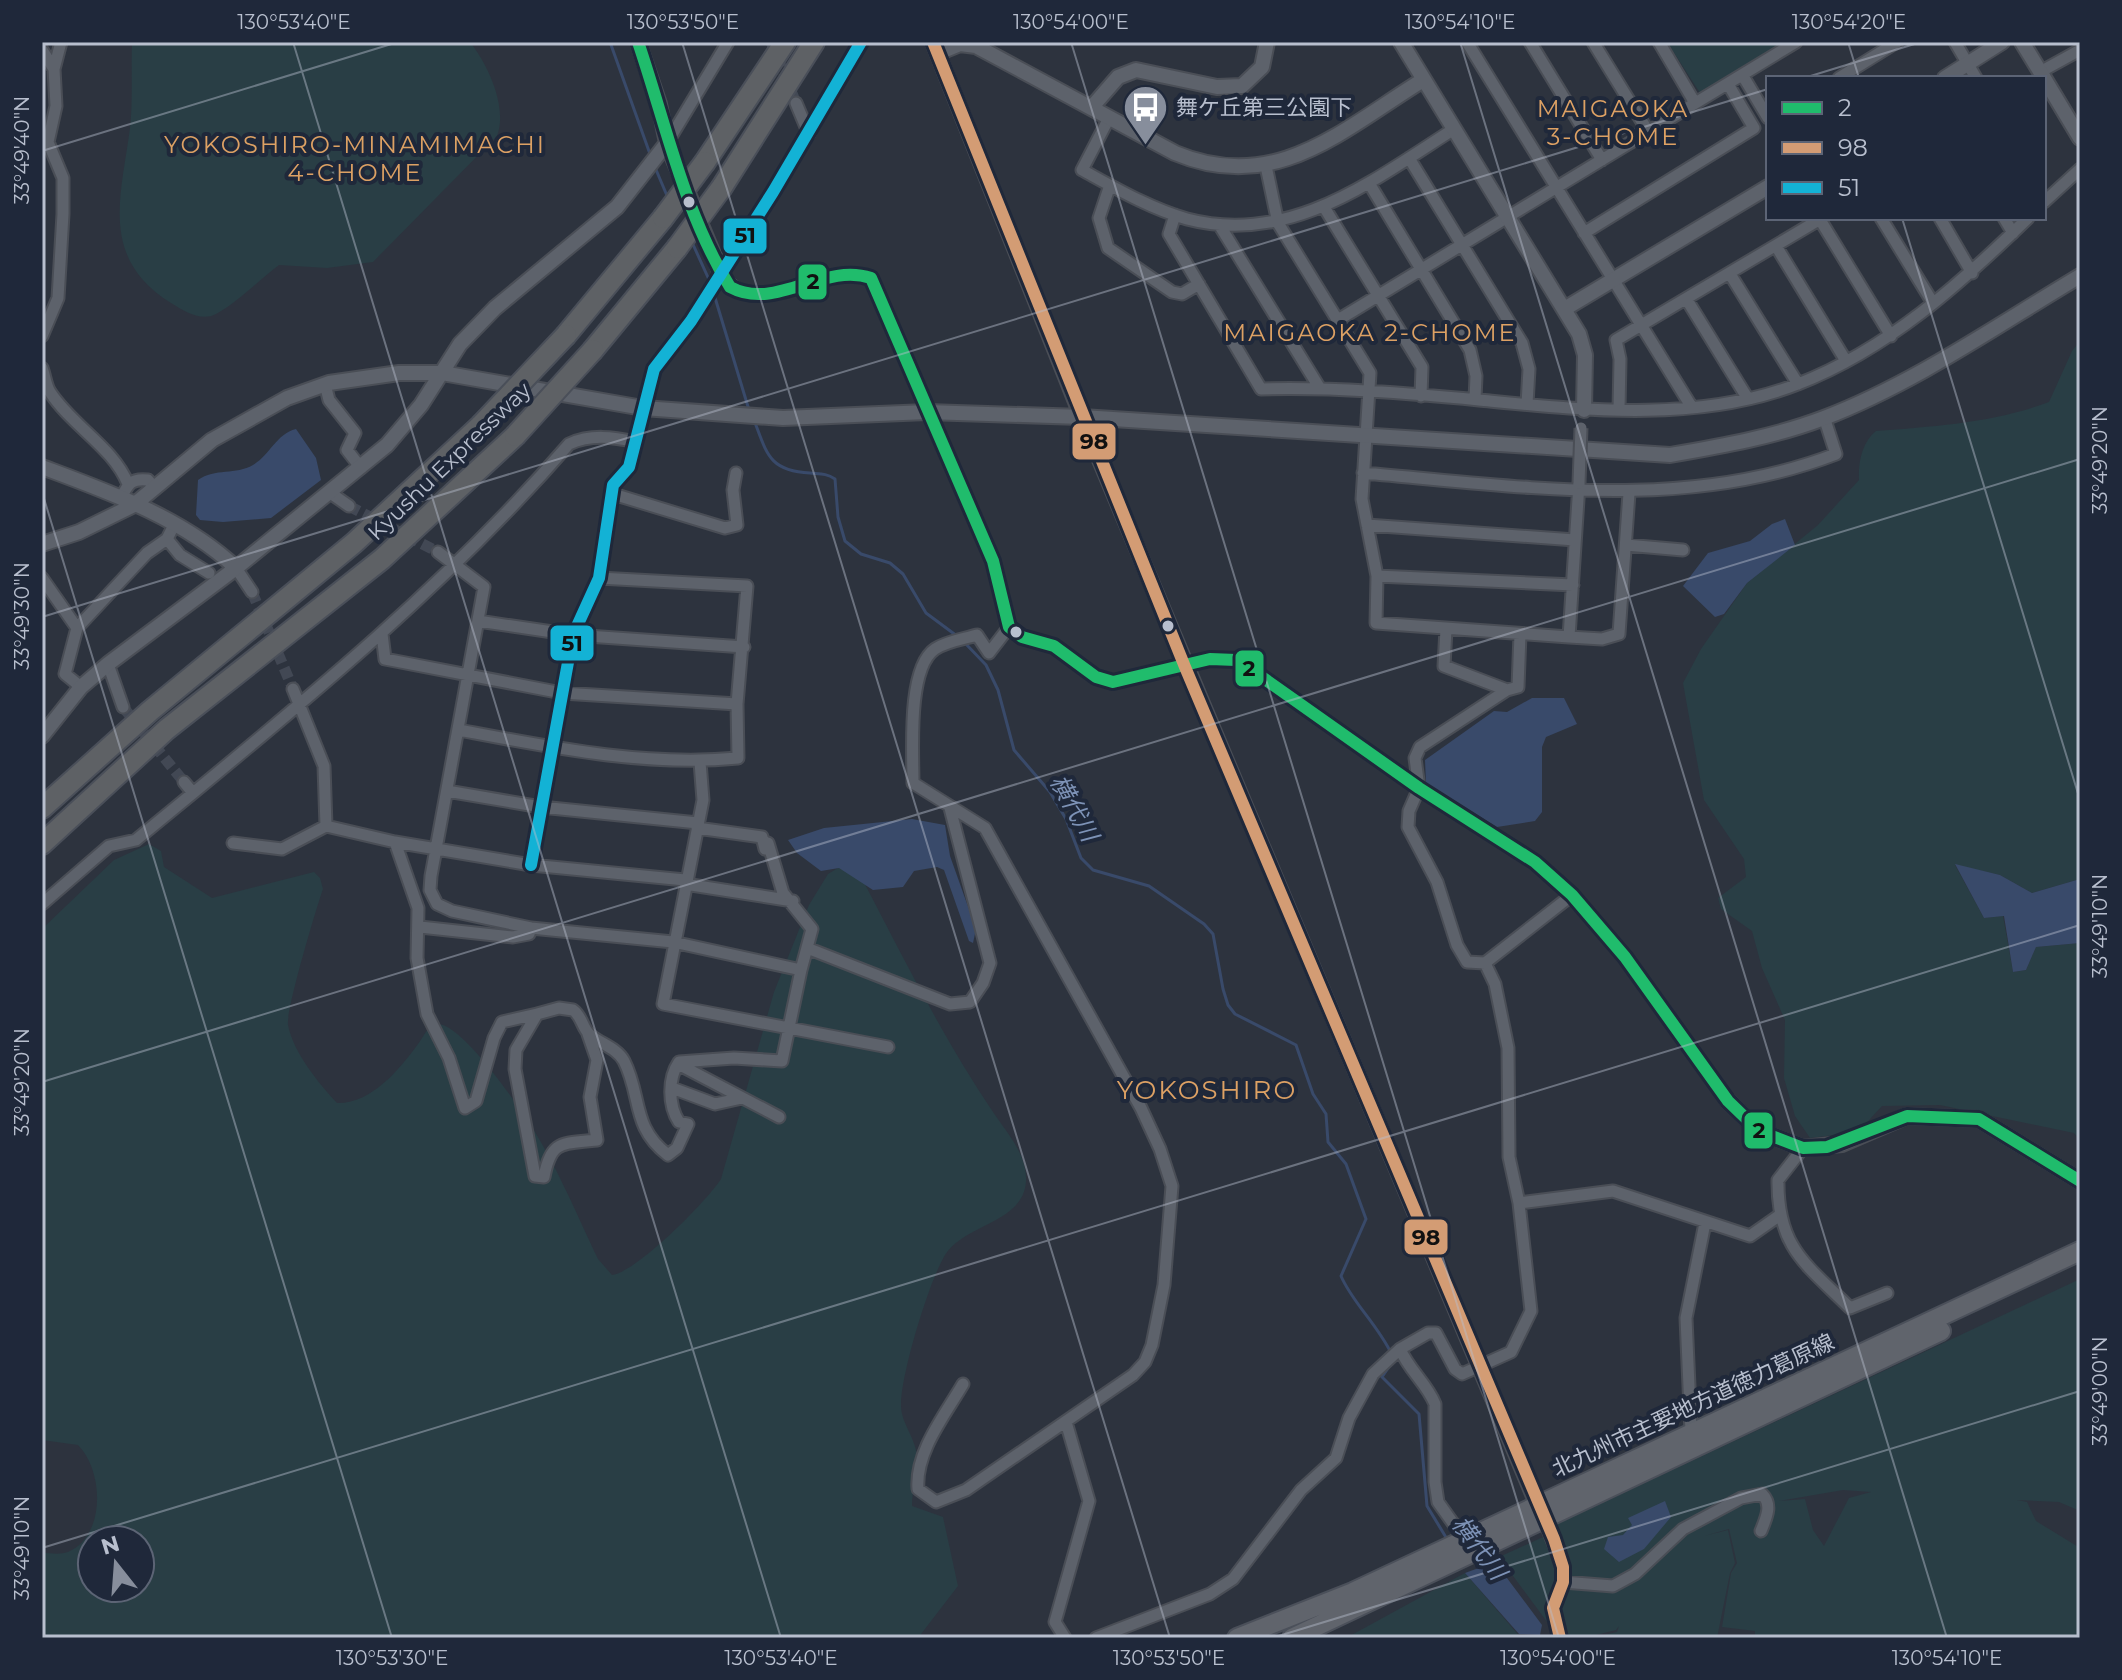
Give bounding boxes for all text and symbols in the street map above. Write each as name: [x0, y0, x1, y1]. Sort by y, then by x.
text: 130°53'40"E: [237, 10, 351, 34]
text: 130°53'50"E: [627, 10, 739, 34]
text: 130°54'00"E: [1013, 10, 1129, 34]
text: 130°54'10"E: [1405, 10, 1515, 34]
text: 130°54'20"E: [1792, 10, 1906, 34]
legend: [1766, 76, 2046, 220]
bus stop icon: 舞ケ丘第三公園下: [1121, 83, 1169, 146]
text: 2: [1838, 93, 1852, 122]
place label: 舞ケ丘第三公園下: [1176, 94, 1352, 121]
district label: MAIGAOKA 3-CHOME: [1537, 94, 1689, 151]
text: 33°49'40"N: [10, 96, 34, 204]
district label: YOKOSHIRO-MINAMIMACHI 4-CHOME: [164, 130, 546, 187]
text: 98: [1838, 133, 1868, 162]
text: 51: [1838, 173, 1860, 202]
unlabelled marker: [681, 194, 697, 210]
line badge: 51: [722, 217, 768, 255]
text: 51: [734, 222, 756, 249]
line badge: 2: [797, 263, 828, 301]
text: 2: [807, 268, 820, 295]
district label: MAIGAOKA 2-CHOME: [1223, 318, 1517, 347]
street label: Kyushu Expressway: [362, 377, 536, 546]
text: 33°49'20"N: [2088, 406, 2112, 514]
line badge: 98: [1071, 422, 1117, 461]
text: 98: [1080, 428, 1108, 455]
text: 33°49'30"N: [10, 562, 34, 670]
unlabelled marker: [1160, 618, 1176, 634]
line badge: 51: [549, 624, 595, 662]
unlabelled marker: [1008, 624, 1024, 640]
text: 51: [561, 630, 583, 657]
line badge: 2: [1234, 649, 1265, 688]
text: 2: [1243, 655, 1256, 682]
water label: 横代川: [1044, 769, 1106, 849]
text: 33°49'10"N: [2088, 874, 2112, 978]
text: 33°49'20"N: [10, 1028, 34, 1136]
district label: YOKOSHIRO: [1117, 1074, 1297, 1106]
line badge: 2: [1743, 1111, 1774, 1150]
text: 2: [1753, 1117, 1766, 1144]
line badge: 98: [1403, 1218, 1449, 1256]
text: 98: [1412, 1224, 1440, 1251]
street label: 北九州市主要地方道徳力葛原線: [1548, 1328, 1838, 1483]
text: 33°49'00"N: [2088, 1336, 2112, 1446]
text: 33°49'10"N: [10, 1496, 34, 1600]
water label: 横代川: [1446, 1510, 1514, 1588]
north arrow: [76, 1524, 156, 1604]
text: N: [98, 1530, 123, 1561]
text: 130°53'30"E: [336, 1646, 448, 1670]
text: 130°53'40"E: [724, 1646, 838, 1670]
text: 130°53'50"E: [1113, 1646, 1225, 1670]
text: 130°54'00"E: [1500, 1646, 1616, 1670]
text: 130°54'10"E: [1892, 1646, 2002, 1670]

